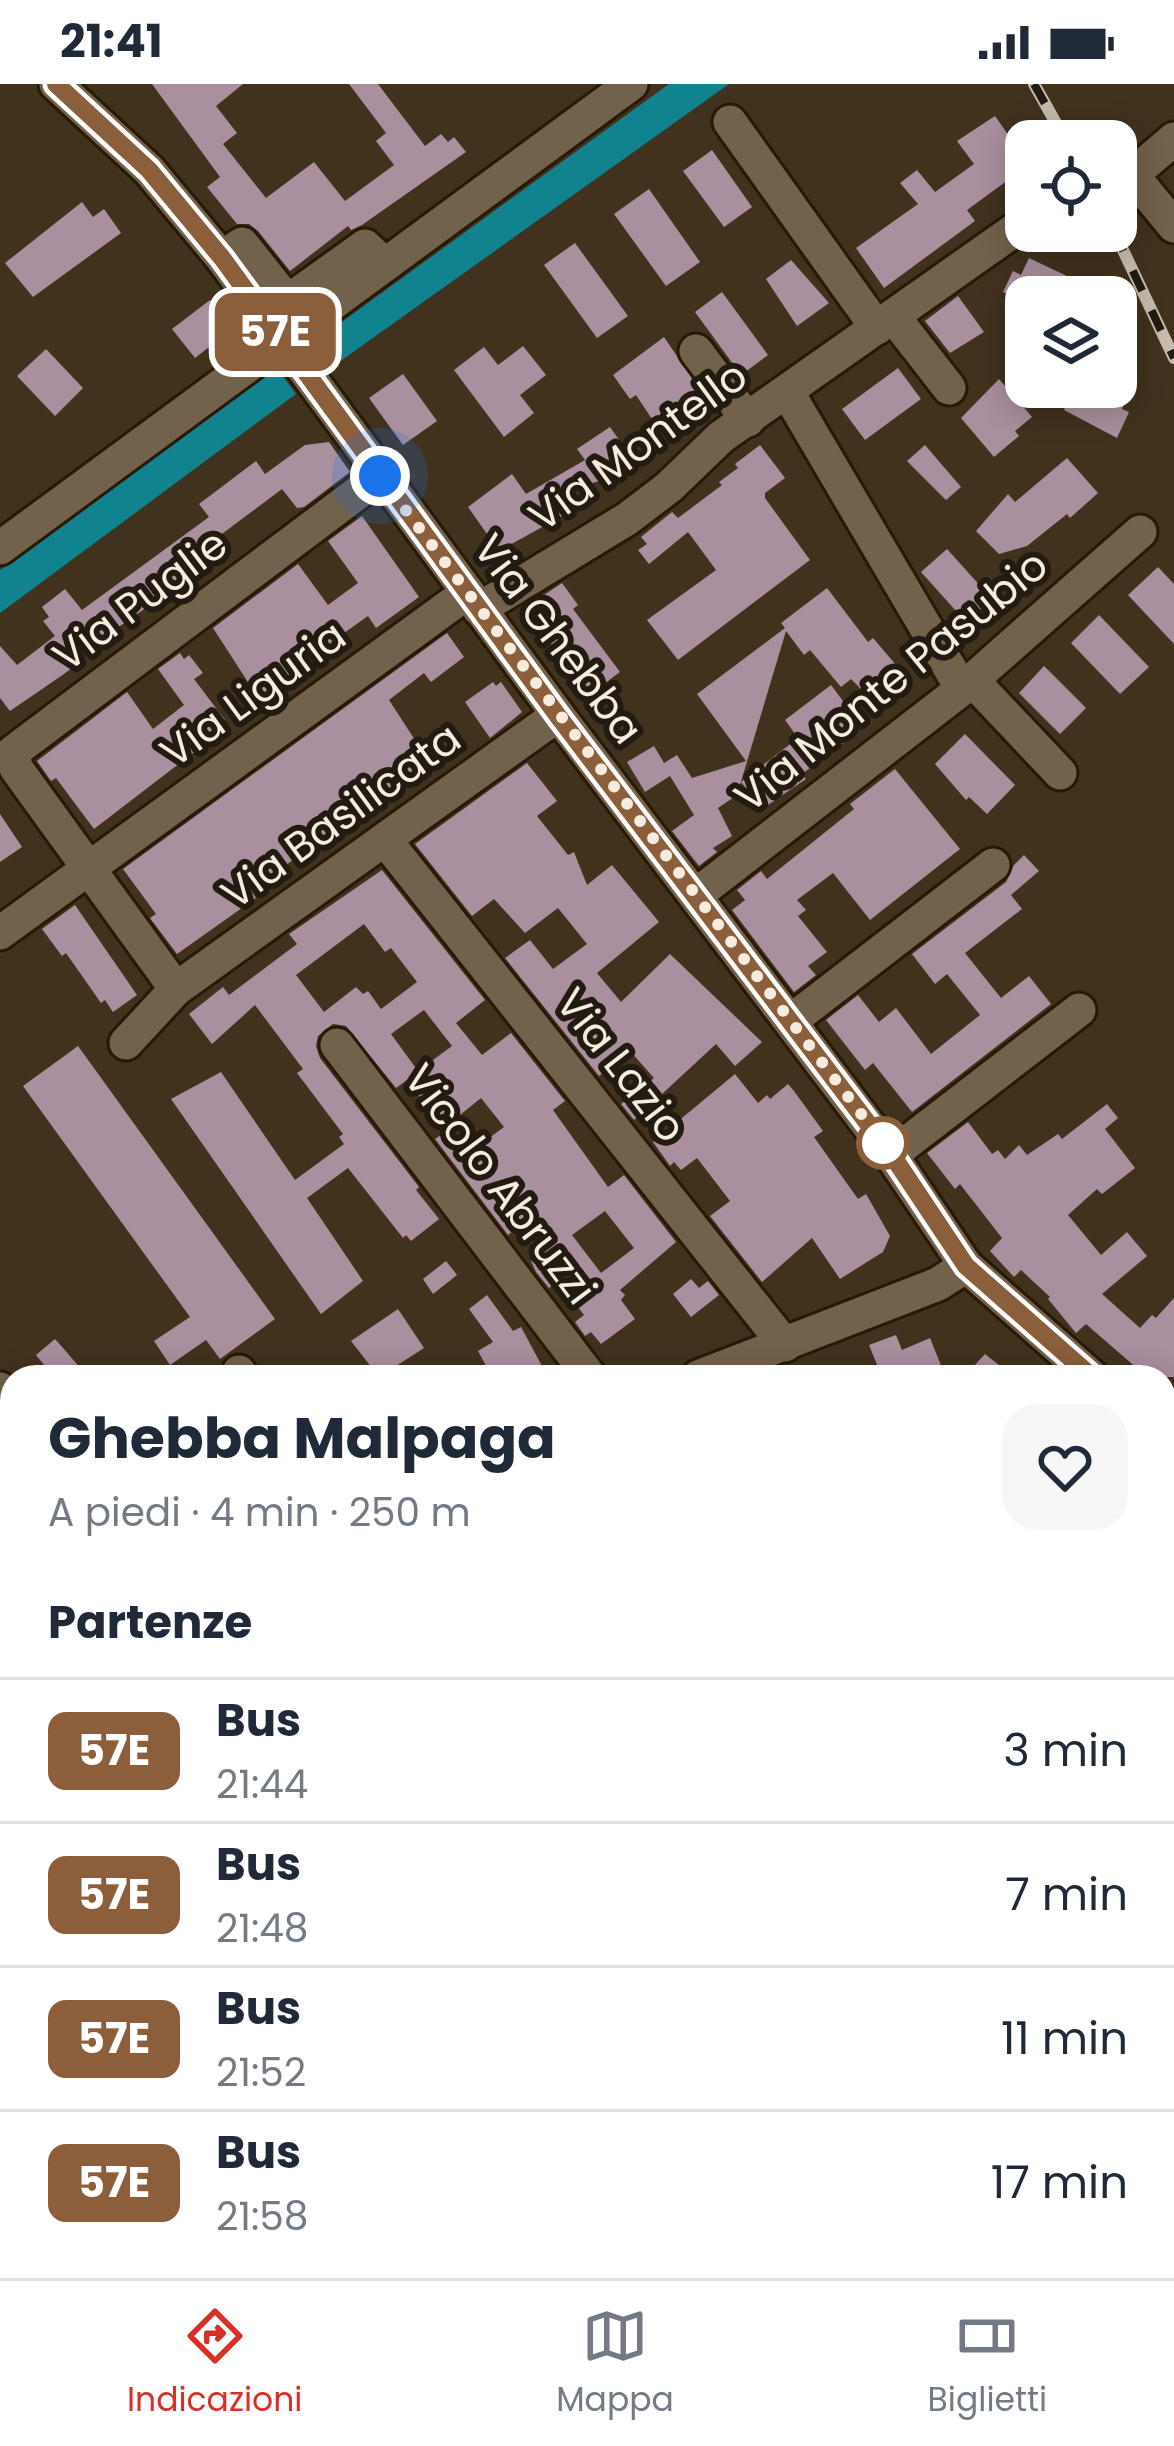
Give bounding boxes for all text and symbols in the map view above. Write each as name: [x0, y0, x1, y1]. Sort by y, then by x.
text: 21:41: [60, 10, 163, 73]
map controls: [1005, 120, 1137, 408]
button: locate: [1005, 120, 1137, 252]
button: layers: [1005, 276, 1137, 408]
line badge: 57E: [206, 293, 344, 371]
text: 57E: [239, 302, 311, 361]
street label: Via Montello: [517, 347, 759, 545]
your location: [350, 446, 410, 506]
street label: Via Puglie: [41, 515, 239, 685]
street label: Via Ghebba: [459, 522, 657, 756]
street label: Via Monte Pasubio: [722, 536, 1060, 826]
street label: Via Liguria: [148, 607, 358, 781]
street label: Via Basilicata: [209, 709, 473, 923]
street label: Via Lazio: [542, 975, 700, 1155]
street label: Vicolo Abruzzi: [390, 1052, 610, 1316]
unlabelled marker: [858, 1118, 908, 1168]
text: Ghebba Malpaga: [48, 1398, 556, 1478]
button: heart: [1002, 1404, 1128, 1530]
text: A piedi · 4 min · 250 m: [48, 1485, 471, 1540]
text: Partenze: [48, 1591, 252, 1654]
text: Bus: [216, 1689, 301, 1752]
text: 3 min: [1003, 1719, 1128, 1782]
text: 57E: [78, 1721, 150, 1780]
text: 21:44: [216, 1757, 308, 1812]
text: Bus: [216, 1833, 301, 1896]
text: 7 min: [1005, 1863, 1128, 1926]
text: 57E: [78, 1865, 150, 1924]
text: 21:48: [216, 1901, 308, 1956]
text: Bus: [216, 1977, 301, 2040]
text: 11 min: [1001, 2007, 1128, 2070]
text: 57E: [78, 2009, 150, 2068]
text: 21:52: [216, 2045, 306, 2100]
text: Bus: [216, 2121, 301, 2184]
text: 17 min: [991, 2151, 1128, 2214]
text: 57E: [78, 2153, 150, 2212]
text: 21:58: [216, 2189, 308, 2244]
tab: Indicazioni: [127, 2303, 302, 2425]
tab: Mappa: [556, 2303, 674, 2425]
tab: Biglietti: [928, 2303, 1047, 2425]

